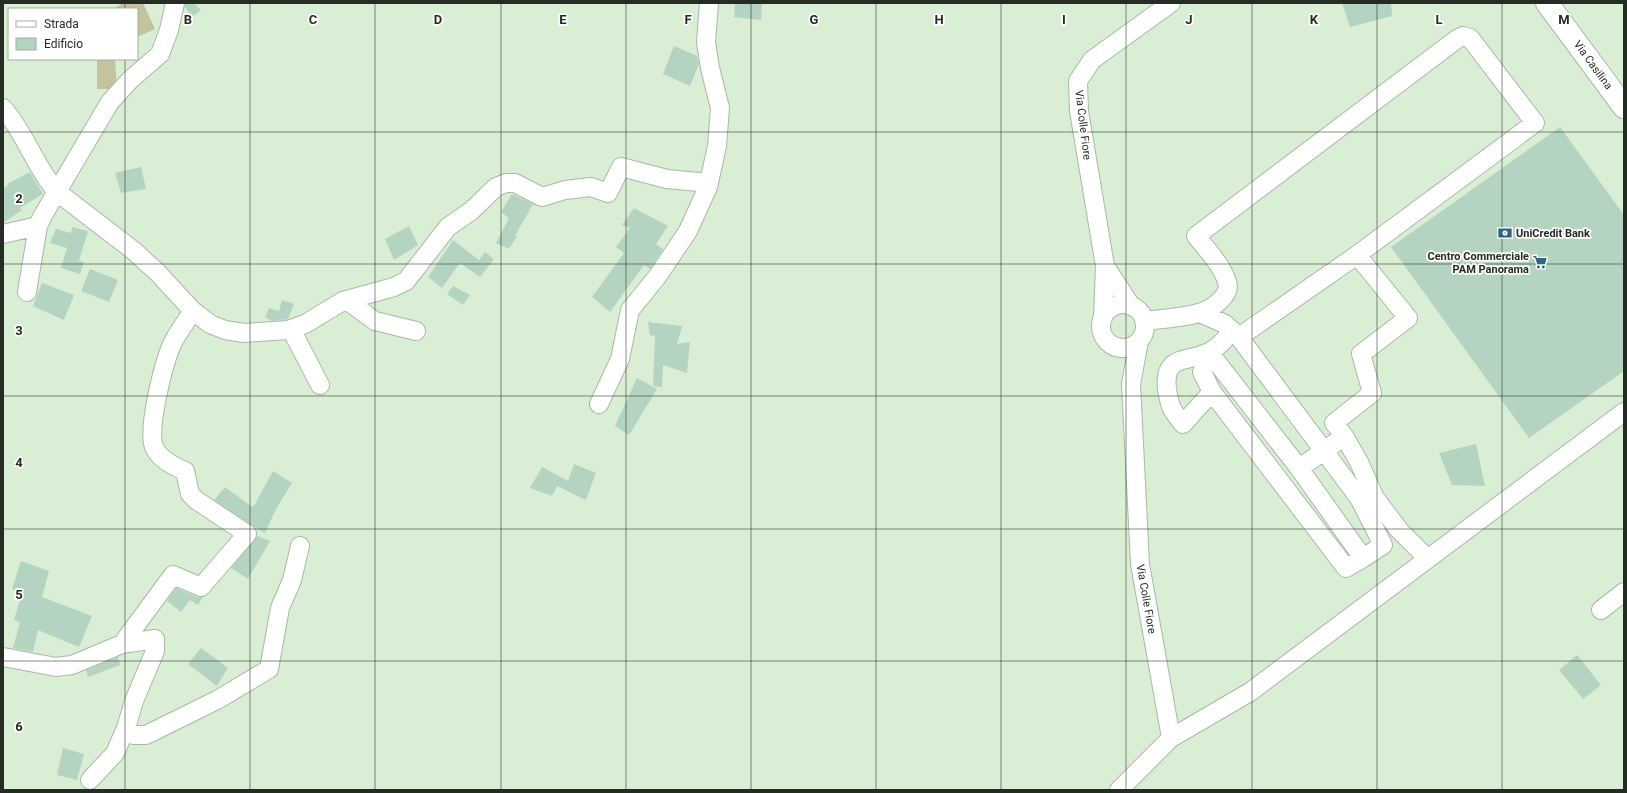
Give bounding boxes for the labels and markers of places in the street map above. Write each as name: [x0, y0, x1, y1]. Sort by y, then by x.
bank icon: UniCredit Bank: [1497, 225, 1513, 241]
place label: UniCredit Bank: [1516, 227, 1590, 240]
place label: Centro Commerciale PAM Panorama: [1427, 250, 1529, 276]
supermarket icon: Centro Commerciale PAM Panorama: [1532, 254, 1548, 270]

